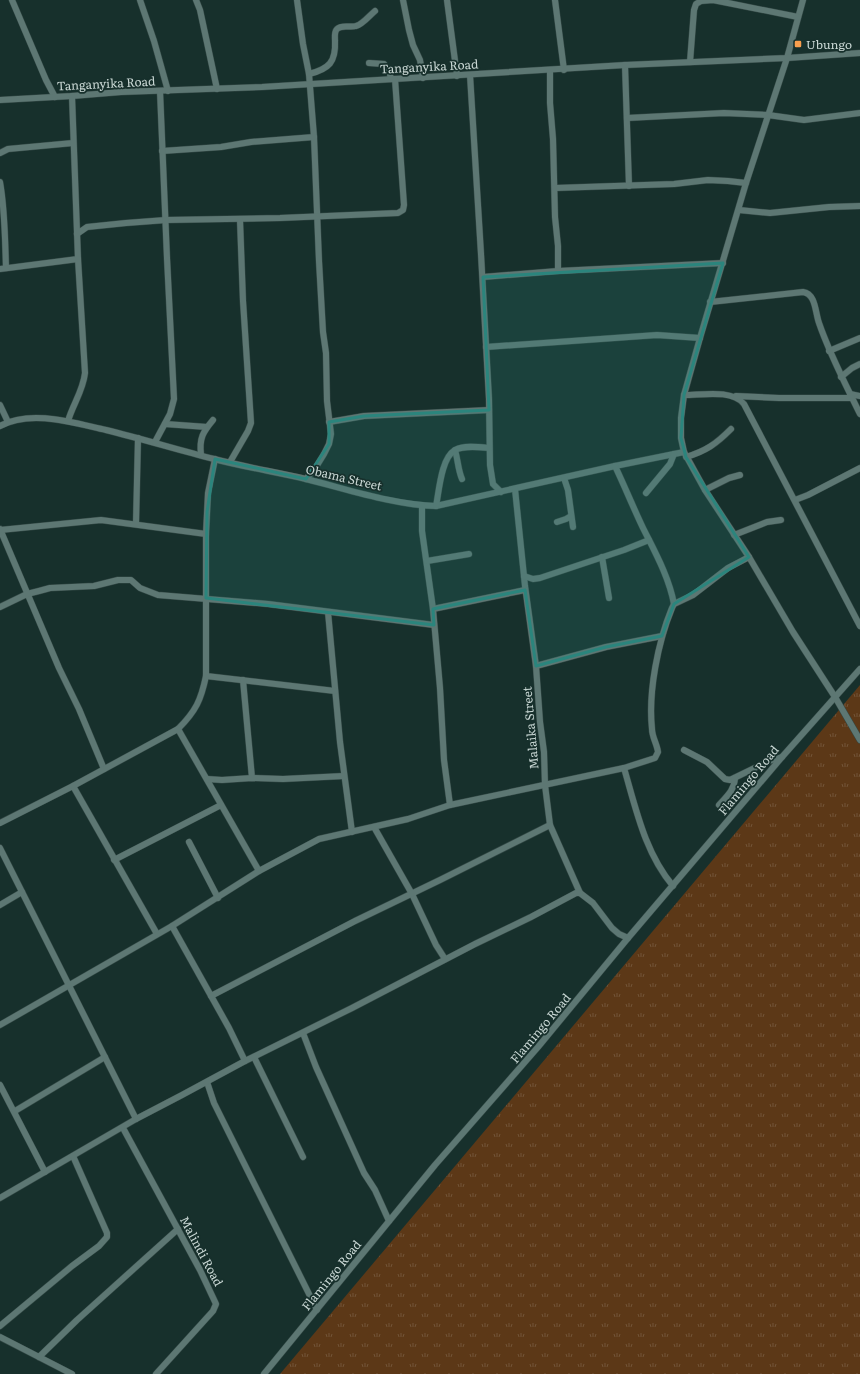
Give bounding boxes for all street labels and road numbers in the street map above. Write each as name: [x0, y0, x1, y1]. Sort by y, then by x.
street label: Tanganyika Road: [379, 54, 479, 78]
street label: Tanganyika Road: [56, 71, 156, 95]
street label: Obama Street: [304, 460, 384, 495]
street label: Malaika Street: [517, 686, 543, 770]
street label: Flamingo Road: [713, 741, 783, 819]
street label: Flamingo Road: [505, 989, 575, 1067]
street label: Malindi Road: [176, 1213, 228, 1290]
street label: Flamingo Road: [297, 1235, 365, 1314]

